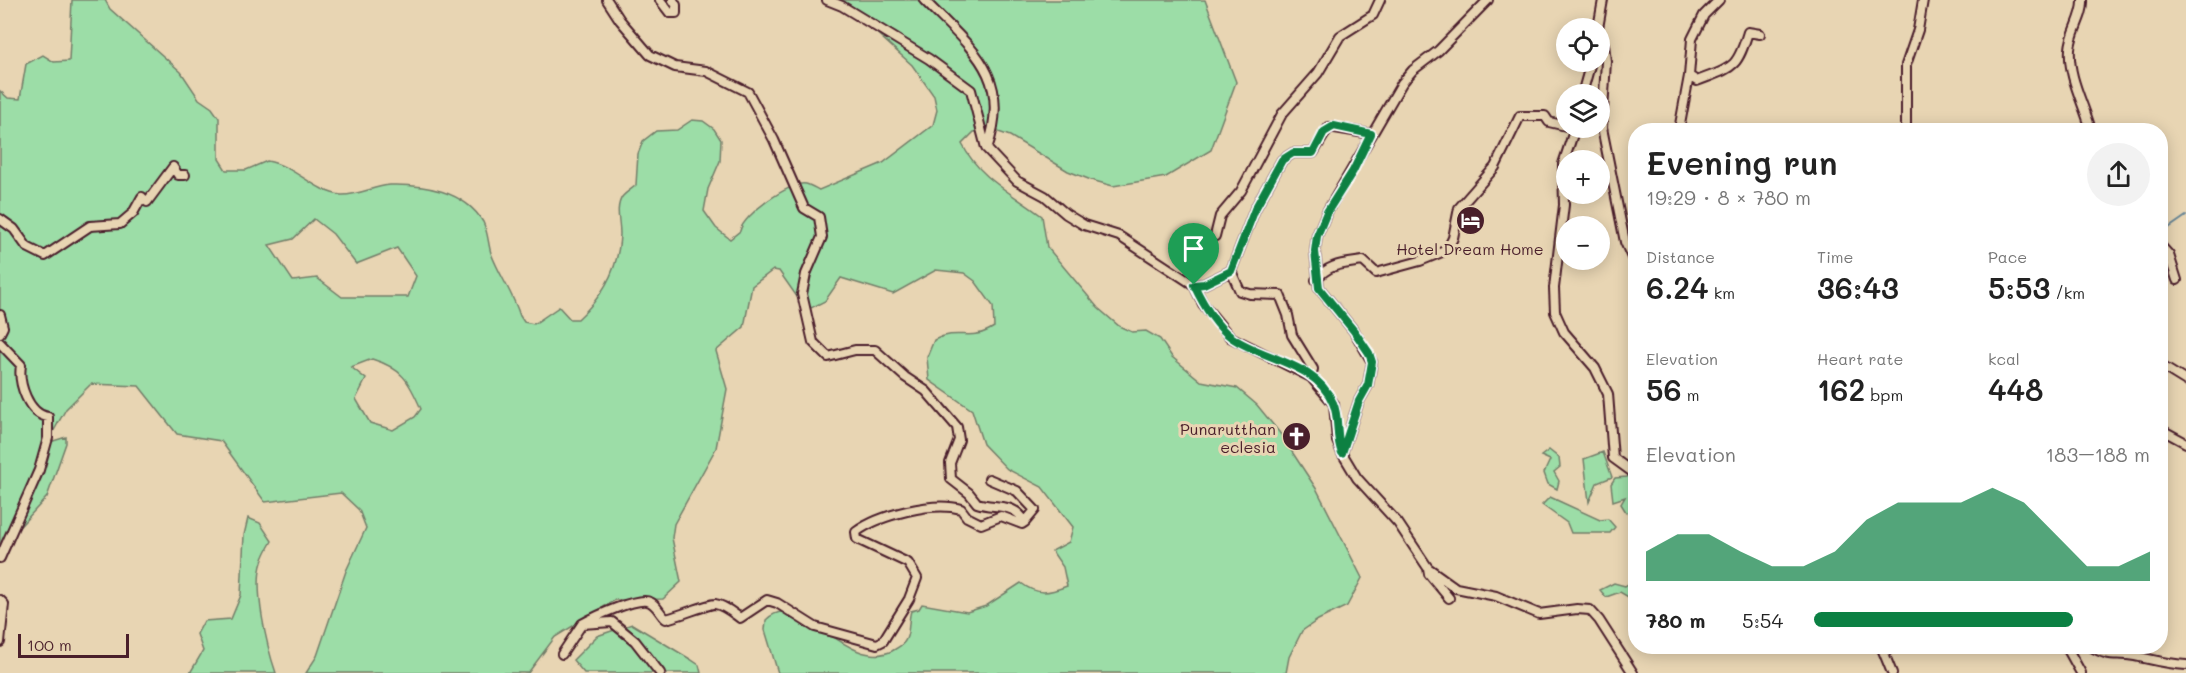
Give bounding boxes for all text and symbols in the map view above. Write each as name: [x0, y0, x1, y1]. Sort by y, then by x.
map controls: [1556, 18, 1610, 270]
button: locate: [1556, 18, 1610, 72]
button: layers: [1556, 84, 1610, 138]
text: Evening run: [1646, 140, 1838, 183]
button: share: [2087, 143, 2150, 206]
button: +: [1556, 150, 1610, 204]
text: 19:29 · 8 × 780 m: [1646, 184, 1811, 210]
hotel icon: Hotel Dream Home: [1454, 204, 1486, 236]
button: −: [1556, 216, 1610, 270]
pin: [1168, 223, 1219, 285]
icon: arrive: [1177, 232, 1210, 265]
place label: Hotel Dream Home: [1396, 238, 1544, 259]
text: Distance: [1646, 246, 1715, 267]
text: Time: [1817, 246, 1853, 267]
text: Pace: [1988, 246, 2027, 267]
text: 6.24: [1646, 267, 1709, 307]
text: 36:43: [1817, 267, 1899, 307]
text: 5:53: [1988, 267, 2050, 307]
text: km: [1709, 282, 1735, 303]
text: /km: [2050, 282, 2085, 303]
text: Elevation: [1646, 348, 1718, 369]
text: Heart rate: [1817, 348, 1903, 369]
text: kcal: [1988, 348, 2020, 369]
text: 56: [1646, 369, 1682, 409]
text: 162: [1817, 369, 1865, 409]
text: 448: [1988, 369, 2044, 409]
text: m: [1682, 384, 1700, 405]
text: bpm: [1865, 384, 1903, 405]
place label: Punarutthan eclesia: [1180, 418, 1276, 457]
church icon: Punarutthan eclesia: [1281, 421, 1313, 453]
text: Elevation: [1646, 441, 1736, 467]
text: 183–188 m: [2045, 441, 2150, 467]
text: 780 m: [1646, 607, 1705, 633]
text: 5:54: [1742, 607, 1783, 633]
scale bar: [18, 631, 129, 658]
text: 100 m: [27, 634, 72, 655]

